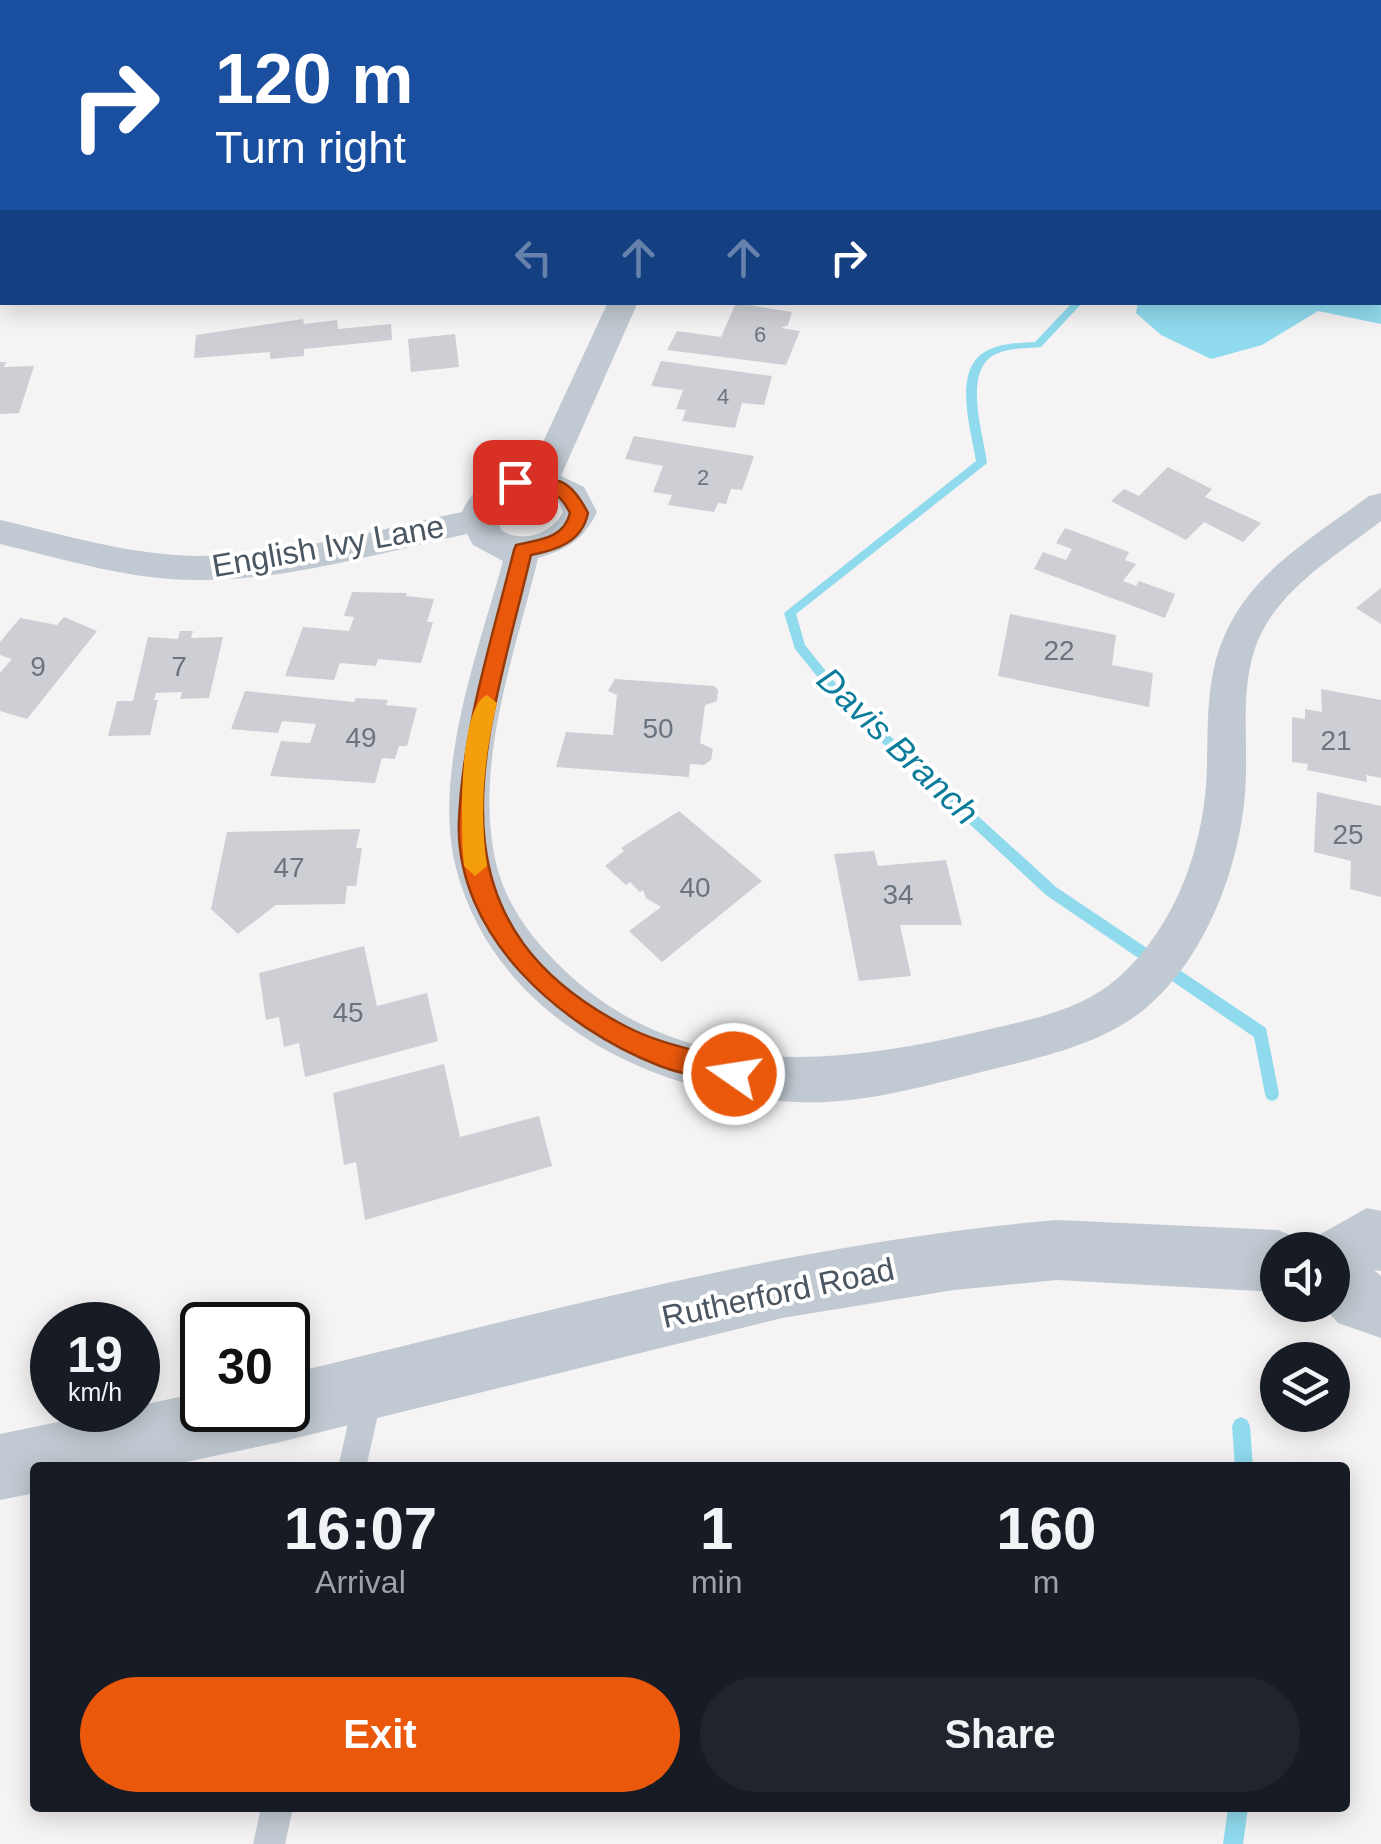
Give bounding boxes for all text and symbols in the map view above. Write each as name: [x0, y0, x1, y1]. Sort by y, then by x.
icon: right: [50, 40, 180, 170]
text: 120 m: [215, 40, 413, 118]
text: Turn right: [215, 122, 406, 173]
icon: left: [506, 230, 561, 285]
icon: ahead: [611, 230, 666, 285]
icon: ahead: [716, 230, 771, 285]
icon: right: [821, 230, 876, 285]
house number: 6: [754, 322, 766, 347]
house number: 4: [717, 384, 729, 409]
pin: [473, 440, 558, 525]
icon: arrive: [488, 455, 543, 510]
house number: 2: [697, 465, 709, 490]
street label: English Ivy Lane: [209, 508, 447, 584]
house number: 22: [1043, 635, 1075, 666]
house number: 9: [30, 651, 46, 682]
house number: 7: [171, 651, 187, 682]
water label: Davis Branch: [810, 659, 987, 832]
house number: 50: [642, 713, 674, 744]
house number: 49: [345, 722, 377, 753]
house number: 21: [1320, 725, 1352, 756]
house number: 25: [1332, 819, 1364, 850]
house number: 47: [273, 852, 305, 883]
house number: 40: [679, 872, 711, 903]
house number: 34: [882, 879, 914, 910]
house number: 45: [332, 997, 364, 1028]
position arrow: [682, 1022, 786, 1126]
map controls: [1260, 1232, 1350, 1432]
button: sound: [1260, 1232, 1350, 1322]
street label: Rutherford Road: [659, 1251, 897, 1335]
speed limit sign: 30: [180, 1302, 310, 1432]
text: 19: [67, 1327, 123, 1383]
button: layers: [1260, 1342, 1350, 1432]
text: km/h: [68, 1378, 122, 1406]
text: 16:07: [284, 1495, 437, 1562]
text: 1: [700, 1495, 733, 1562]
text: 160: [996, 1495, 1096, 1562]
text: Arrival: [315, 1564, 406, 1600]
text: min: [691, 1564, 742, 1600]
text: m: [1033, 1564, 1060, 1600]
button: Exit: [80, 1677, 680, 1792]
button: Share: [700, 1677, 1300, 1792]

